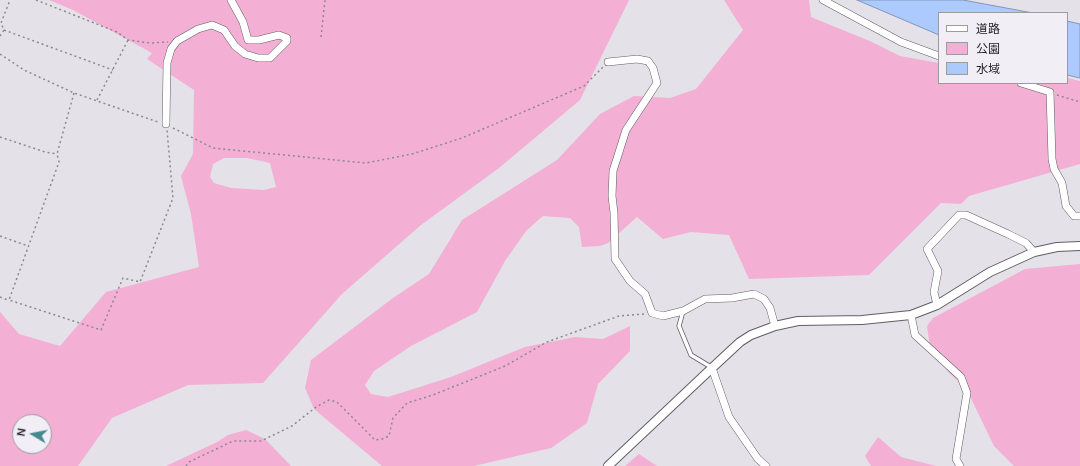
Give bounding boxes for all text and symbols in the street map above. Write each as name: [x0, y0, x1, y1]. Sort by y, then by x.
legend: [938, 12, 1068, 84]
text: 道路: [976, 20, 1000, 37]
text: 公園: [976, 40, 1000, 57]
text: 水域: [976, 60, 1000, 77]
north arrow: [12, 414, 52, 454]
text: N: [13, 427, 29, 437]

